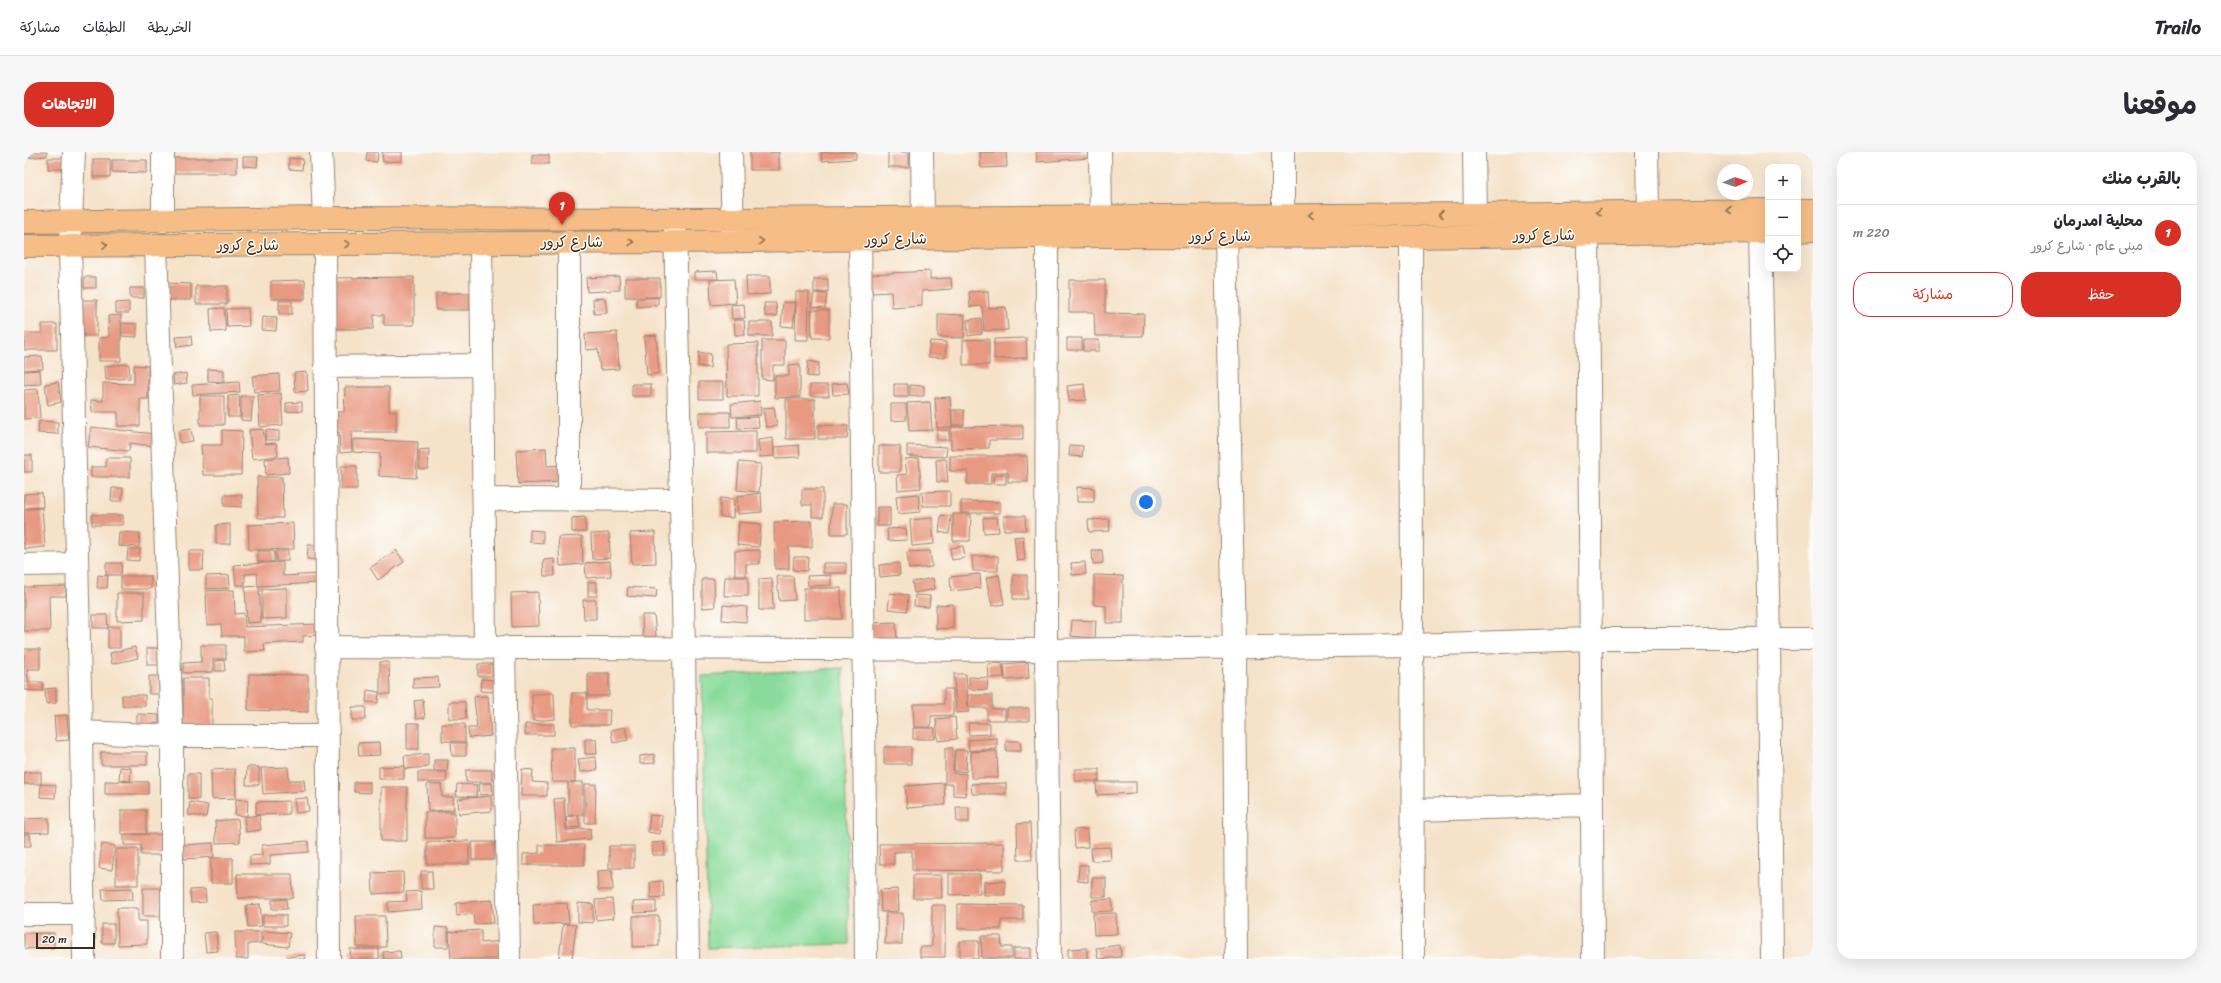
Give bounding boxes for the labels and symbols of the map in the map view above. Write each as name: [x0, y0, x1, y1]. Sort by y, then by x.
north arrow: [1717, 164, 1753, 200]
pin: 1: [549, 192, 575, 225]
one-way arrow: [1726, 206, 1732, 214]
one-way arrow: [1596, 208, 1602, 217]
one-way arrow: [1438, 210, 1444, 218]
one-way arrow: [1308, 211, 1314, 219]
street label: شارع كرور: [1512, 222, 1575, 248]
street label: شارع كرور: [1188, 223, 1251, 249]
street label: شارع كرور: [864, 225, 927, 253]
street label: شارع كرور: [540, 229, 603, 255]
street label: شارع كرور: [216, 232, 279, 258]
one-way arrow: [758, 237, 764, 245]
one-way arrow: [628, 238, 634, 246]
one-way arrow: [344, 240, 350, 248]
one-way arrow: [102, 241, 108, 249]
your location: [1136, 492, 1156, 512]
scale bar: [36, 931, 95, 950]

